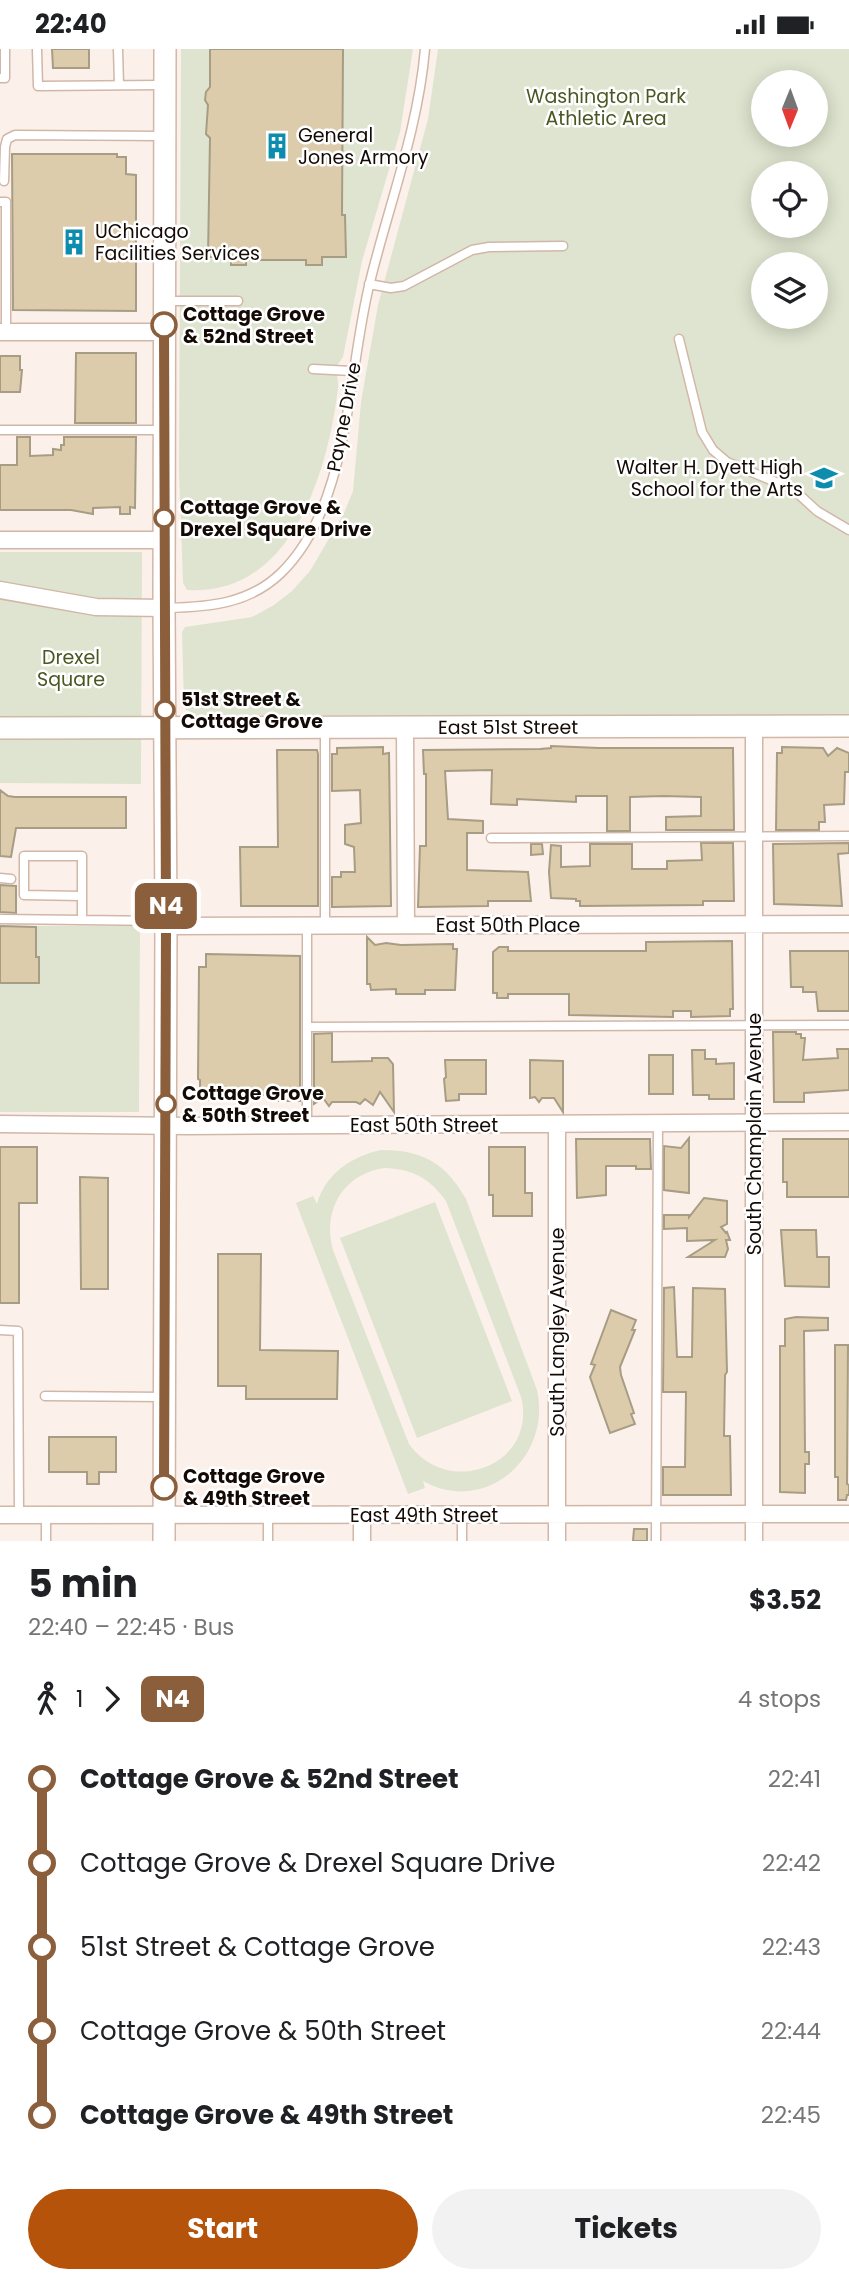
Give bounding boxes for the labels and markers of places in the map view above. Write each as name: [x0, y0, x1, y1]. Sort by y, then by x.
place label: General Jones Armory: [298, 122, 429, 171]
building icon: General Jones Armory: [262, 131, 292, 161]
place label: UChicago Facilities Services: [95, 218, 260, 267]
building icon: UChicago Facilities Services: [59, 227, 89, 257]
place label: Cottage Grove & 52nd Street: [183, 301, 325, 350]
marker: Cottage Grove & 52nd Street: [151, 312, 177, 338]
place label: Walter H. Dyett High School for the Arts: [616, 454, 803, 503]
school or university icon: Walter H. Dyett High School for the Arts: [809, 463, 839, 493]
place label: Cottage Grove & Drexel Square Drive: [180, 494, 372, 543]
marker: Cottage Grove & Drexel Square Drive: [154, 508, 174, 528]
place label: 51st Street & Cottage Grove: [181, 686, 323, 735]
marker: 51st Street & Cottage Grove: [155, 700, 175, 720]
place label: Cottage Grove & 50th Street: [182, 1080, 324, 1129]
marker: Cottage Grove & 50th Street: [156, 1094, 176, 1114]
place label: Cottage Grove & 49th Street: [183, 1463, 325, 1512]
marker: Cottage Grove & 49th Street: [151, 1474, 177, 1500]

